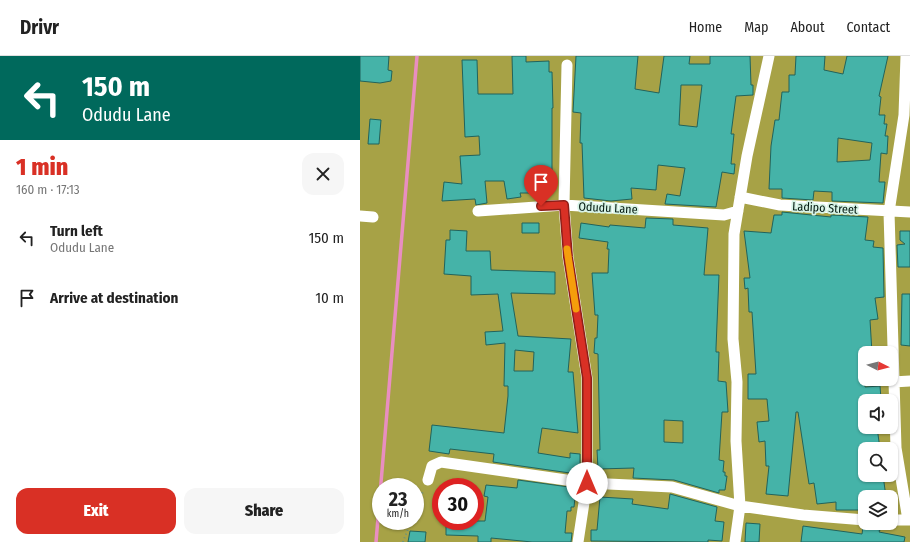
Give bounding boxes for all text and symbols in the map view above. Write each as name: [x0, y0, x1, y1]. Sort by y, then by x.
text: Drivr: [20, 16, 59, 39]
text: Home: [689, 19, 722, 36]
text: Map: [744, 19, 768, 36]
text: About: [790, 19, 825, 36]
text: Contact: [847, 19, 890, 36]
text: 150 m: [82, 70, 150, 103]
icon: left: [16, 72, 68, 124]
text: Odudu Lane: [82, 104, 171, 126]
text: 1 min: [16, 153, 68, 181]
button: close: [302, 153, 344, 195]
pin: [524, 165, 558, 206]
icon: arrive: [530, 171, 552, 193]
text: 160 m · 17:13: [16, 182, 80, 197]
street label: Odudu Lane: [578, 199, 638, 217]
street label: Ladipo Street: [792, 199, 858, 217]
text: Turn left: [50, 222, 103, 240]
icon: left: [16, 227, 38, 249]
text: 150 m: [308, 229, 344, 247]
text: Odudu Lane: [50, 240, 114, 255]
icon: arrive: [16, 287, 38, 309]
text: Arrive at destination: [50, 289, 178, 307]
text: 10 m: [315, 289, 344, 307]
north arrow: [858, 346, 898, 386]
map controls: [858, 346, 898, 530]
button: sound: [858, 394, 898, 434]
button: search: [858, 442, 898, 482]
position arrow: [566, 462, 608, 504]
speed limit sign: 30: [432, 478, 484, 530]
text: 23: [389, 487, 407, 511]
button: Exit: [16, 488, 176, 534]
button: Share: [184, 488, 344, 534]
button: layers: [858, 490, 898, 530]
text: km/h: [387, 508, 409, 520]

